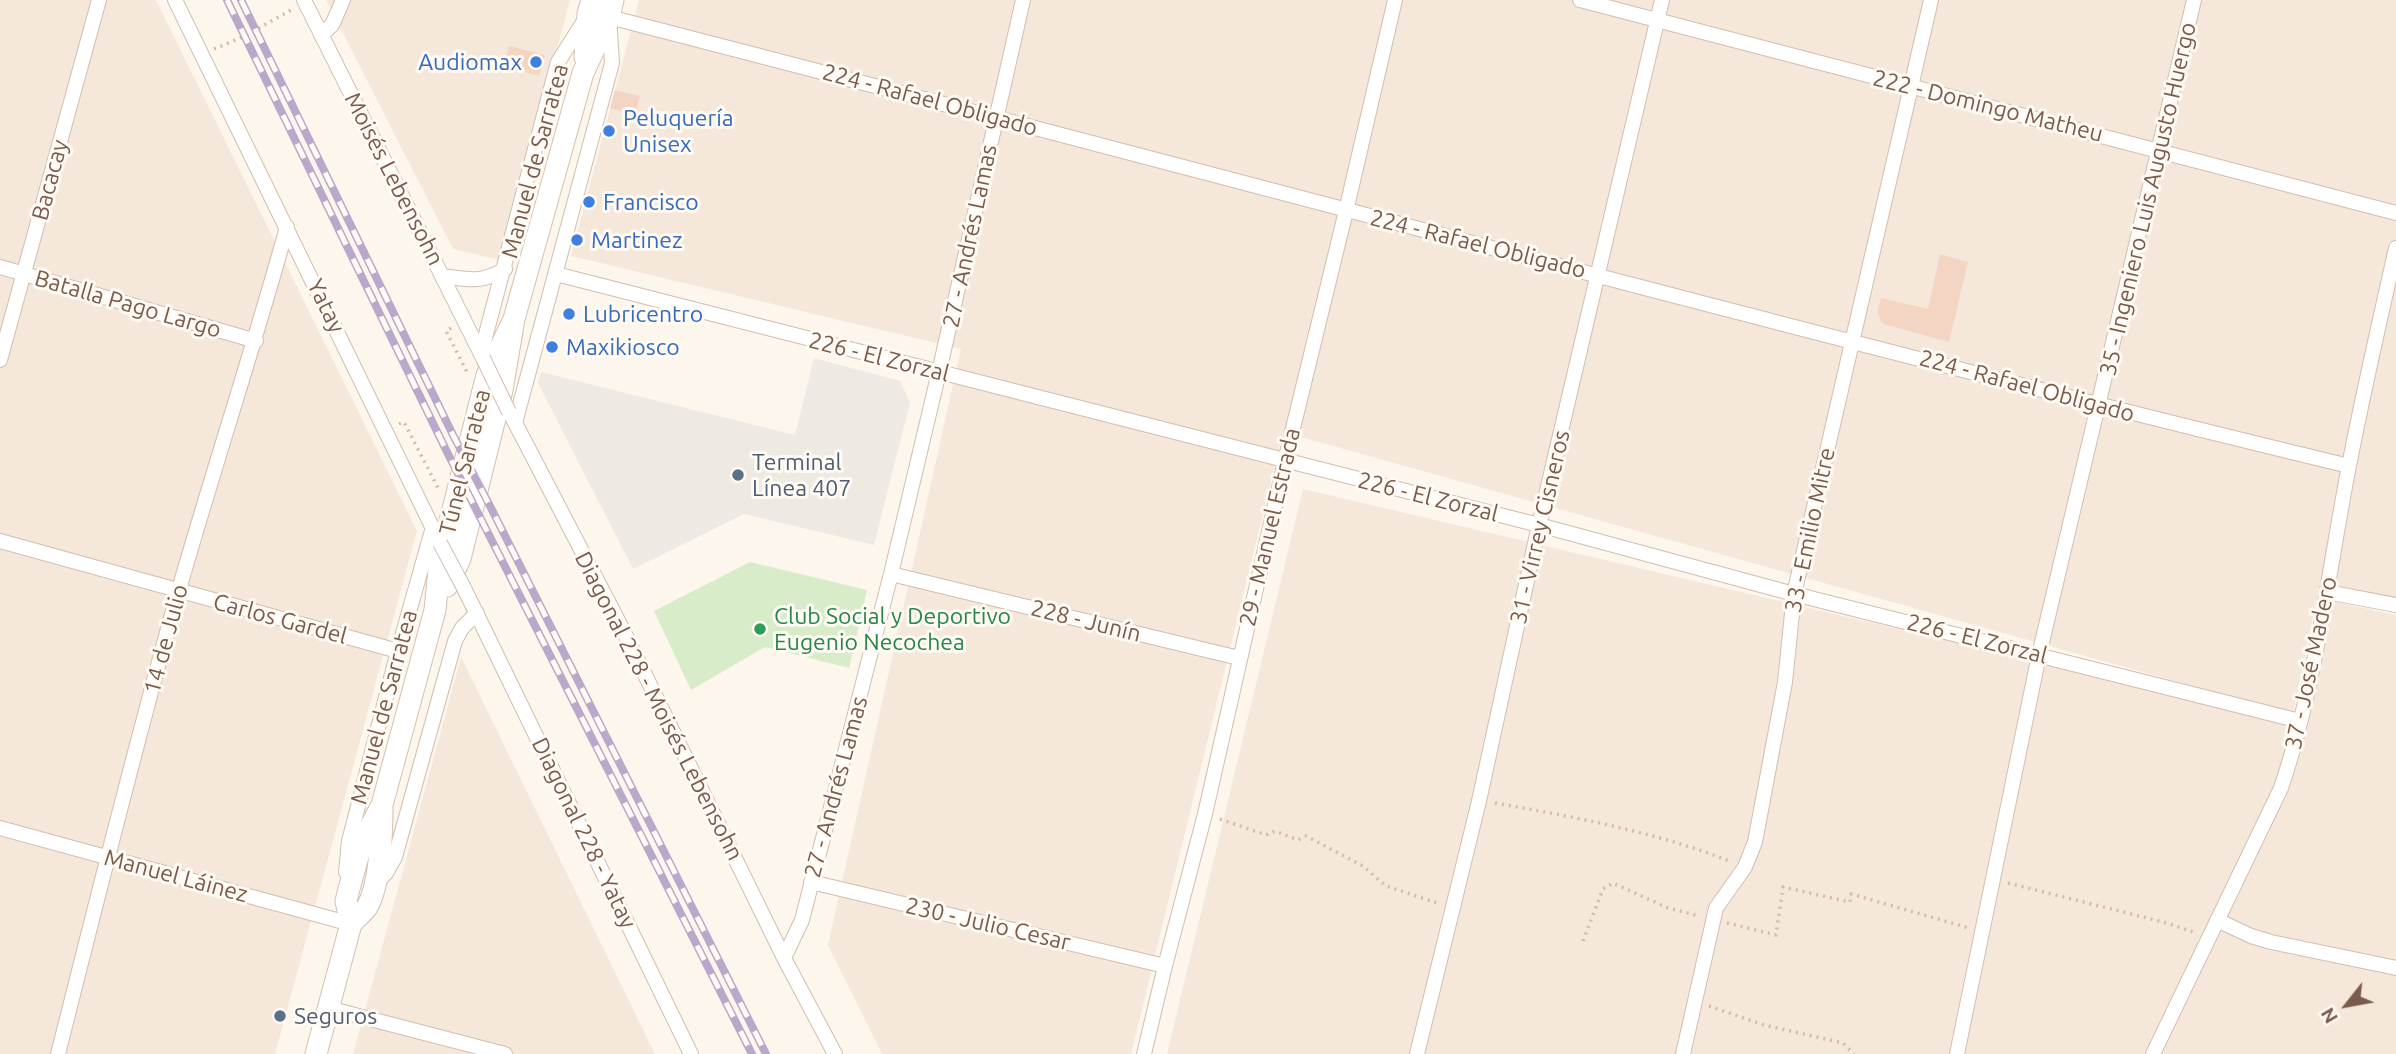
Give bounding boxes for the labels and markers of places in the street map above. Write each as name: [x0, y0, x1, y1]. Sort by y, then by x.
place label: Audiomax: [418, 48, 522, 76]
marker: Audiomax: [528, 54, 544, 70]
place label: Peluquería Unisex: [623, 104, 734, 158]
marker: Peluquería Unisex: [601, 123, 617, 139]
place label: Francisco: [603, 188, 699, 216]
marker: Francisco: [581, 194, 597, 210]
place label: Martinez: [591, 226, 683, 254]
marker: Martinez: [569, 232, 585, 248]
place label: Lubricentro: [583, 300, 703, 328]
marker: Lubricentro: [561, 306, 577, 322]
place label: Maxikiosco: [566, 333, 680, 361]
marker: Maxikiosco: [544, 339, 560, 355]
place label: Terminal Línea 407: [752, 448, 851, 502]
marker: Terminal Línea 407: [730, 467, 746, 483]
place label: Club Social y Deportivo Eugenio Necochea: [774, 602, 1011, 656]
marker: Club Social y Deportivo Eugenio Necochea: [752, 621, 768, 637]
place label: Seguros: [294, 1002, 377, 1030]
marker: Seguros: [272, 1008, 288, 1024]

